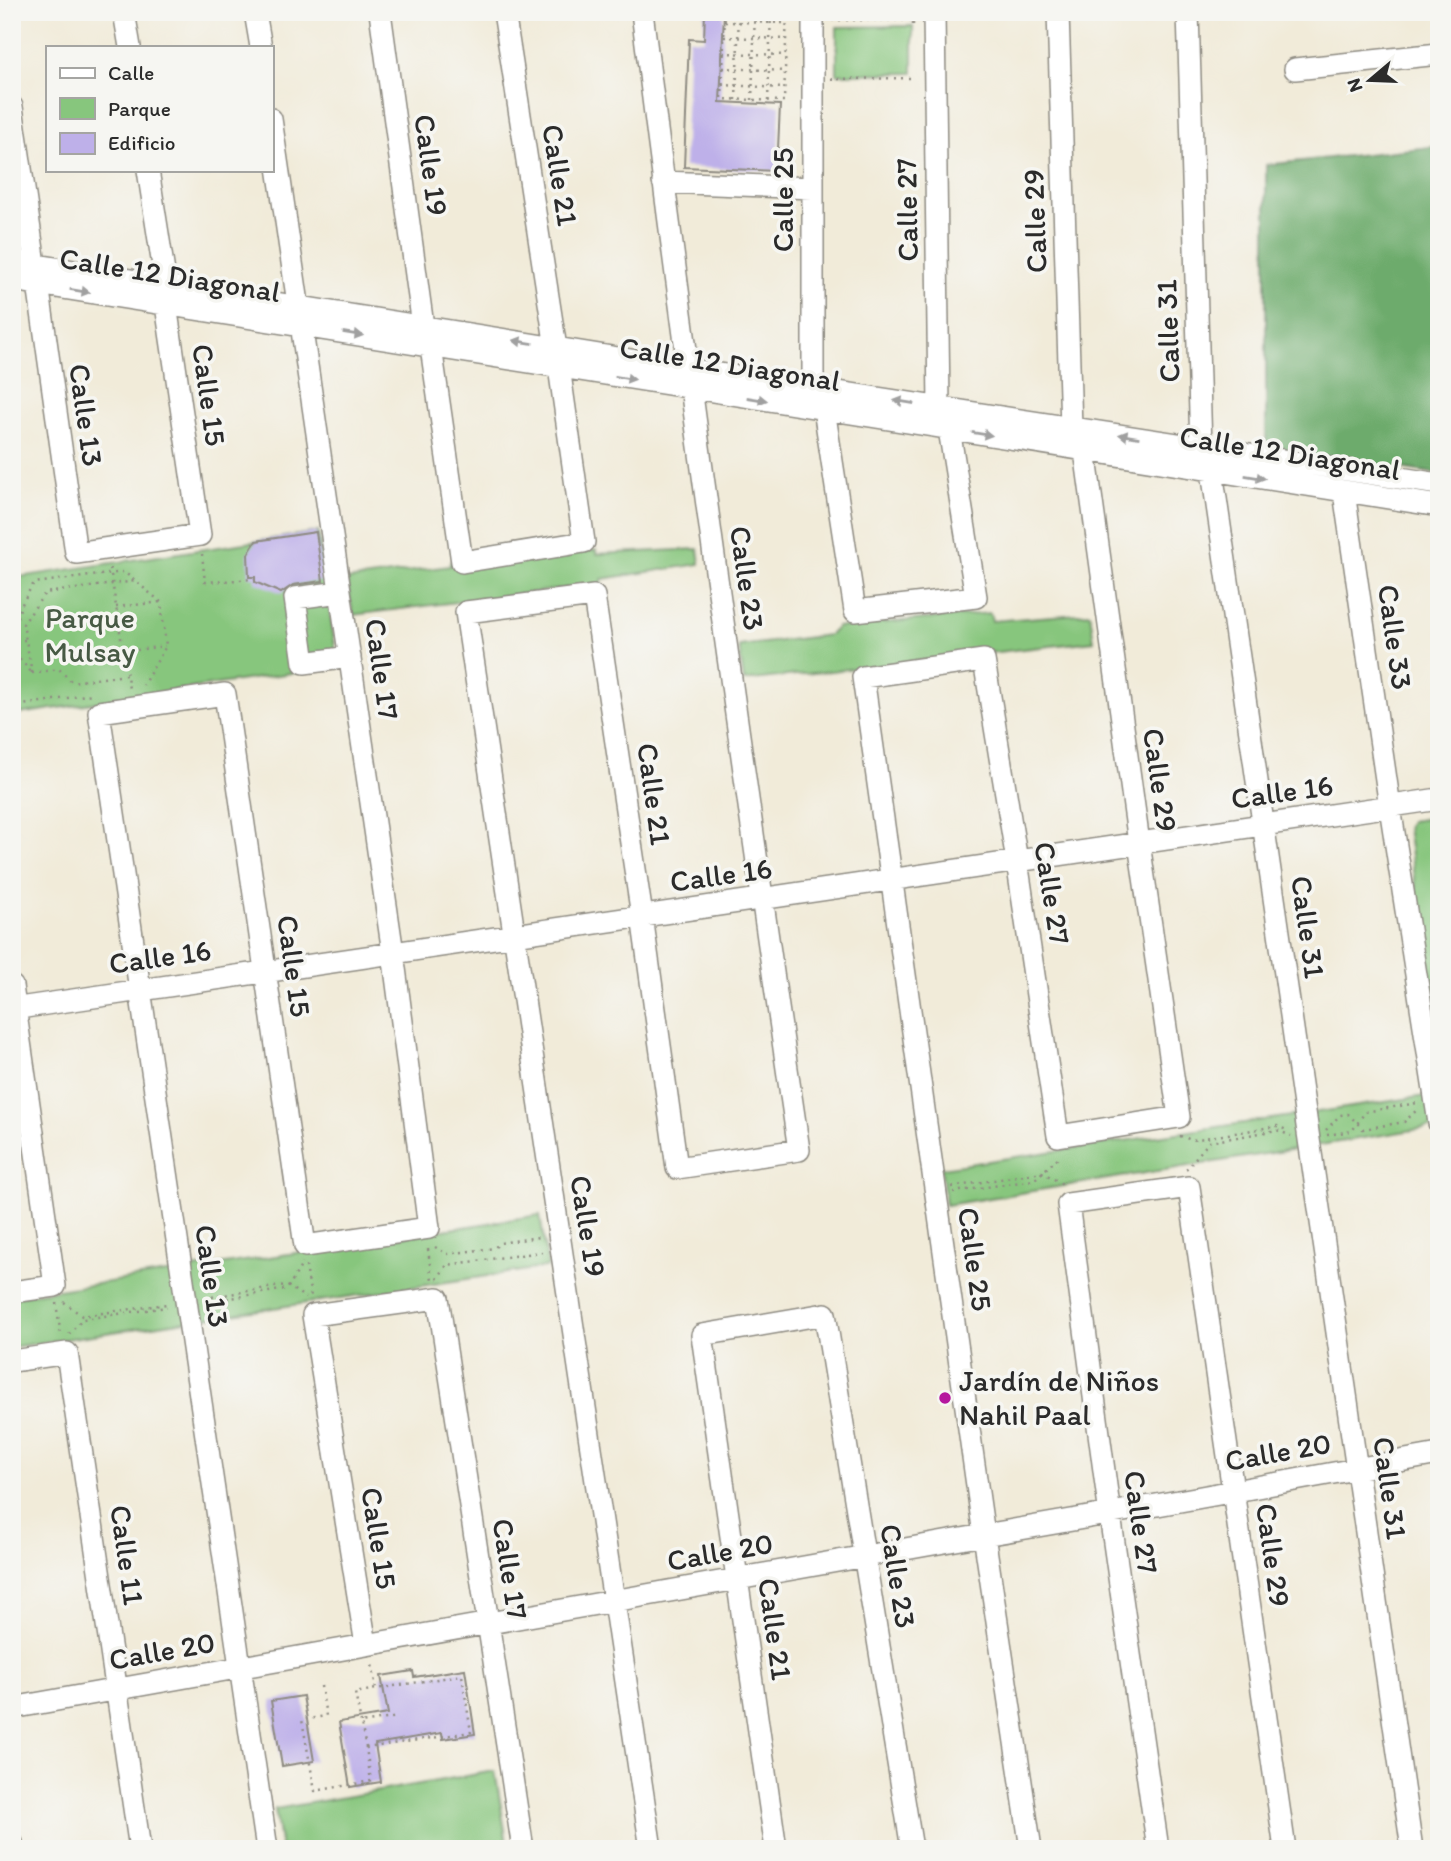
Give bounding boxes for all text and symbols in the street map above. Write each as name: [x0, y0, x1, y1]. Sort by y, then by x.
legend: [46, 46, 273, 172]
north arrow: [1336, 46, 1406, 116]
text: Calle: [108, 60, 154, 85]
text: N: [1341, 76, 1367, 95]
text: Parque: [108, 96, 171, 121]
street label: Calle 19: [406, 112, 457, 218]
street label: Calle 21: [534, 121, 587, 229]
text: Edificio: [108, 130, 176, 155]
street label: Calle 25: [764, 148, 801, 252]
street label: Calle 27: [887, 158, 926, 262]
street label: Calle 29: [1014, 168, 1055, 274]
street label: Calle 12 Diagonal: [57, 239, 284, 310]
street label: Calle 31: [1147, 279, 1188, 383]
one-way arrow: [69, 286, 91, 297]
street label: Calle 12 Diagonal: [617, 328, 844, 399]
one-way arrow: [342, 329, 364, 340]
one-way arrow: [512, 336, 534, 347]
street label: Calle 15: [184, 342, 235, 448]
street label: Calle 13: [61, 361, 112, 469]
one-way arrow: [614, 373, 636, 384]
one-way arrow: [747, 394, 769, 405]
one-way arrow: [893, 396, 915, 407]
street label: Calle 12 Diagonal: [1177, 417, 1404, 488]
one-way arrow: [971, 429, 993, 440]
one-way arrow: [1118, 431, 1140, 442]
one-way arrow: [1244, 472, 1266, 483]
street label: Calle 23: [722, 523, 773, 633]
street label: Calle 33: [1370, 582, 1421, 692]
park label: Parque Mulsay: [45, 599, 135, 670]
street label: Calle 17: [357, 616, 408, 722]
street label: Calle 29: [1135, 726, 1186, 834]
street label: Calle 21: [629, 741, 680, 847]
street label: Calle 16: [1229, 766, 1335, 817]
street label: Calle 27: [1026, 839, 1079, 947]
street label: Calle 16: [668, 849, 774, 900]
street label: Calle 31: [1283, 873, 1334, 981]
street label: Calle 15: [269, 913, 320, 1019]
street label: Calle 16: [107, 931, 213, 982]
street label: Calle 19: [562, 1172, 615, 1279]
street label: Calle 25: [950, 1205, 1001, 1313]
street label: Calle 13: [187, 1222, 238, 1330]
place label: Jardín de Niños Nahil Paal: [959, 1362, 1159, 1433]
marker: Jardín de Niños Nahil Paal: [937, 1390, 953, 1406]
street label: Calle 20: [1222, 1424, 1334, 1479]
street label: Calle 31: [1365, 1434, 1416, 1542]
street label: Calle 27: [1116, 1468, 1167, 1576]
street label: Calle 15: [353, 1484, 406, 1591]
street label: Calle 29: [1248, 1501, 1299, 1609]
street label: Calle 11: [102, 1502, 153, 1607]
street label: Calle 17: [484, 1516, 537, 1622]
street label: Calle 23: [872, 1521, 925, 1631]
street label: Calle 20: [664, 1524, 776, 1579]
street label: Calle 21: [750, 1576, 801, 1682]
street label: Calle 20: [106, 1623, 218, 1678]

